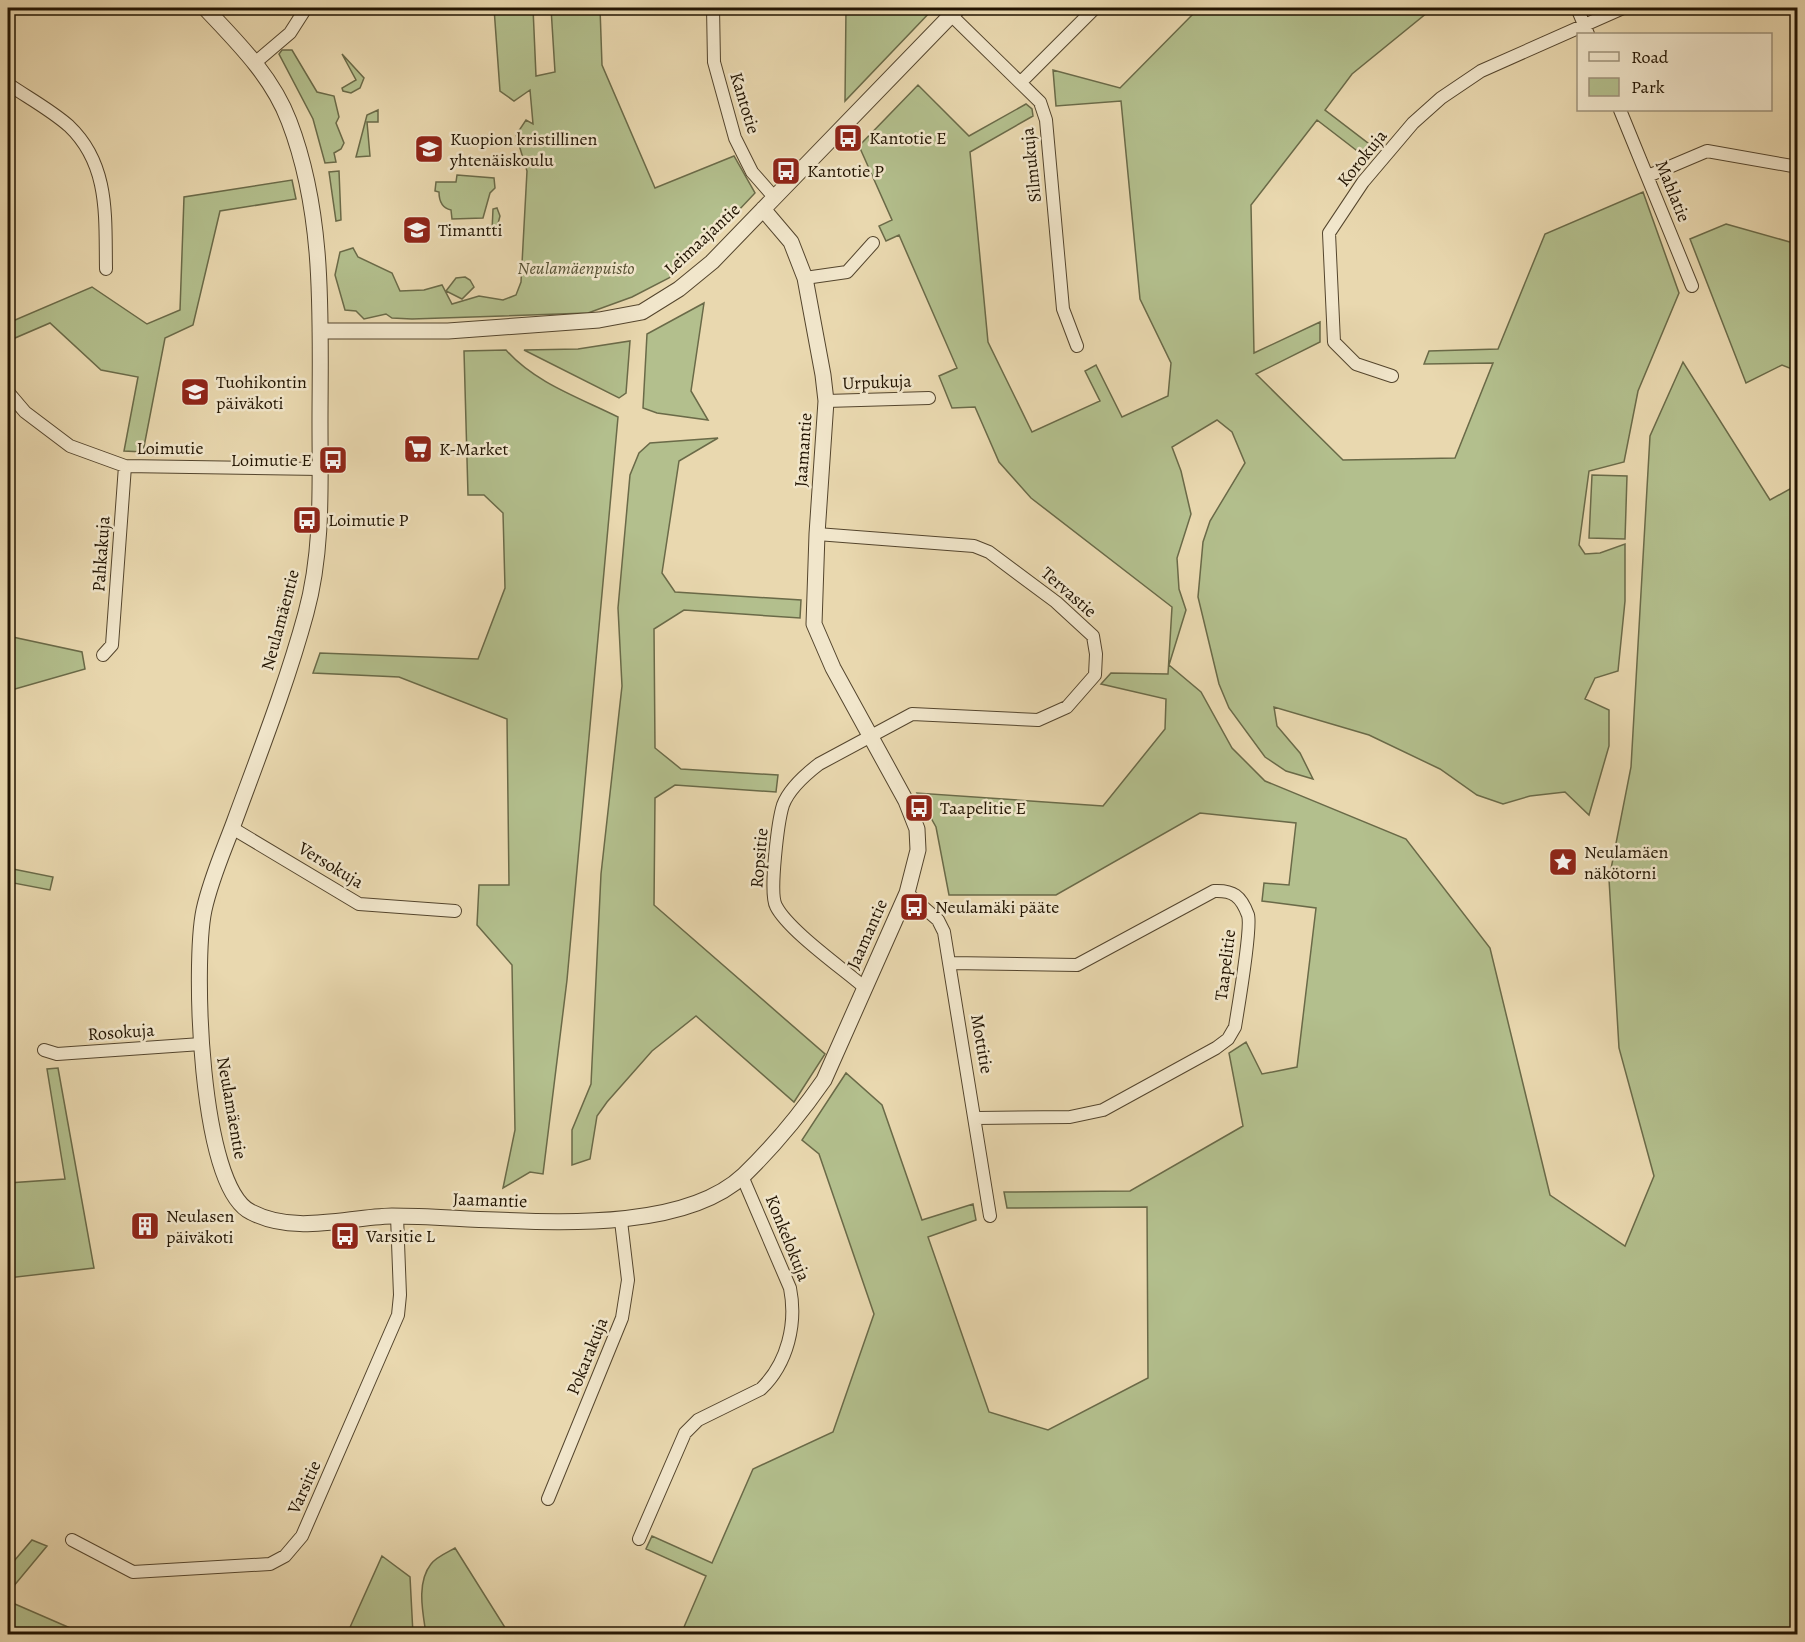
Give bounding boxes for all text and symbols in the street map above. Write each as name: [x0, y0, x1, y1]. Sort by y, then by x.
legend: [1577, 33, 1772, 111]
text: Road: [1631, 45, 1669, 69]
street label: Kantotie: [724, 69, 766, 137]
text: Park: [1631, 75, 1665, 99]
bus stop icon: Kantotie E: [832, 122, 864, 154]
street label: Korokuja: [1332, 124, 1393, 192]
place label: Kantotie E: [869, 126, 947, 150]
street label: Silmukuja: [1015, 126, 1047, 204]
place label: Kuopion kristillinen yhtenäiskoulu: [449, 127, 598, 172]
school or university icon: Kuopion kristillinen yhtenäiskoulu: [413, 133, 445, 165]
bus stop icon: Kantotie P: [770, 155, 802, 187]
street label: Mahlatie: [1650, 156, 1696, 226]
place label: Kantotie P: [807, 159, 884, 183]
street label: Leimaajantie: [659, 198, 745, 280]
school or university icon: Timantti: [401, 214, 433, 246]
place label: Timantti: [438, 218, 503, 242]
park label: Neulamäenpuisto: [517, 256, 635, 280]
street label: Urpukuja: [842, 369, 913, 395]
place label: Tuohikontin päiväkoti: [216, 370, 307, 415]
school or university icon: Tuohikontin päiväkoti: [179, 376, 211, 408]
street label: Jaamantie: [788, 412, 818, 488]
supermarket icon: K-Market: [402, 433, 434, 465]
street label: Loimutie: [137, 436, 203, 460]
place label: K-Market: [439, 437, 509, 461]
bus stop icon: Loimutie E: [317, 444, 349, 476]
place label: Loimutie E: [231, 448, 312, 472]
bus stop icon: Loimutie P: [291, 504, 323, 536]
place label: Loimutie P: [328, 508, 409, 532]
street label: Pahkakuja: [86, 515, 116, 593]
street label: Tervastie: [1036, 561, 1102, 623]
street label: Neulamäentie: [255, 567, 305, 673]
bus stop icon: Taapelitie E: [903, 792, 935, 824]
place label: Taapelitie E: [940, 796, 1026, 820]
street label: Ropsitie: [744, 827, 774, 889]
street label: Versokuja: [293, 836, 369, 894]
place label: Neulamäen näkötorni: [1584, 840, 1669, 885]
place icon: Neulamäen näkötorni: [1547, 846, 1579, 878]
bus stop icon: Neulamäki pääte: [898, 891, 930, 923]
street label: Jaamantie: [841, 895, 893, 973]
place label: Neulamäki pääte: [935, 895, 1059, 919]
street label: Taapelitie: [1209, 928, 1241, 1002]
street label: Mottitie: [965, 1012, 999, 1076]
street label: Rosokuja: [87, 1018, 156, 1046]
street label: Neulamäentie: [211, 1055, 253, 1161]
street label: Jaamantie: [452, 1187, 528, 1213]
street label: Konkelokuja: [760, 1191, 816, 1285]
place label: Neulasen päiväkoti: [166, 1204, 234, 1249]
building icon: Neulasen päiväkoti: [129, 1210, 161, 1242]
bus stop icon: Varsitie L: [329, 1220, 361, 1252]
place label: Varsitie L: [365, 1224, 436, 1248]
street label: Pokarakuja: [561, 1313, 614, 1398]
street label: Varsitie: [281, 1456, 326, 1518]

